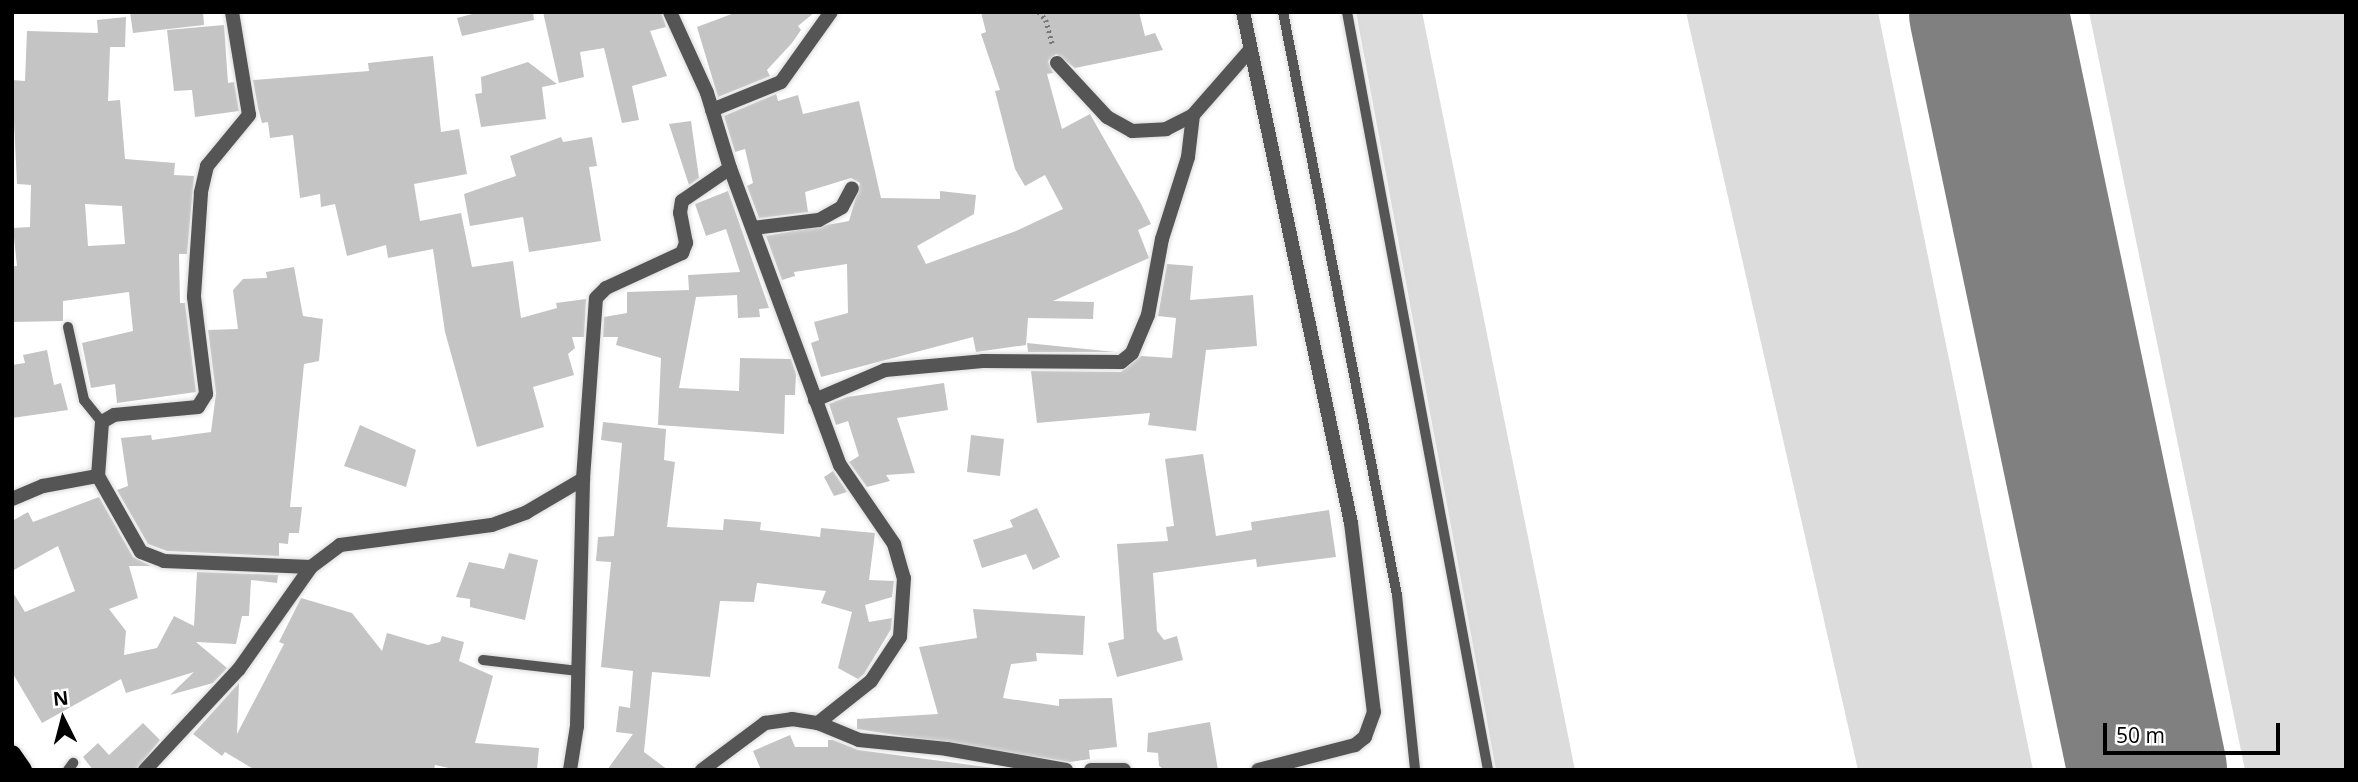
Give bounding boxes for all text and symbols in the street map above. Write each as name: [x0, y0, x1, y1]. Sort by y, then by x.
north arrow: [28, 684, 98, 754]
text: N: [52, 684, 70, 712]
scale bar: [2106, 708, 2283, 752]
text: 50 m: [2116, 721, 2165, 749]

